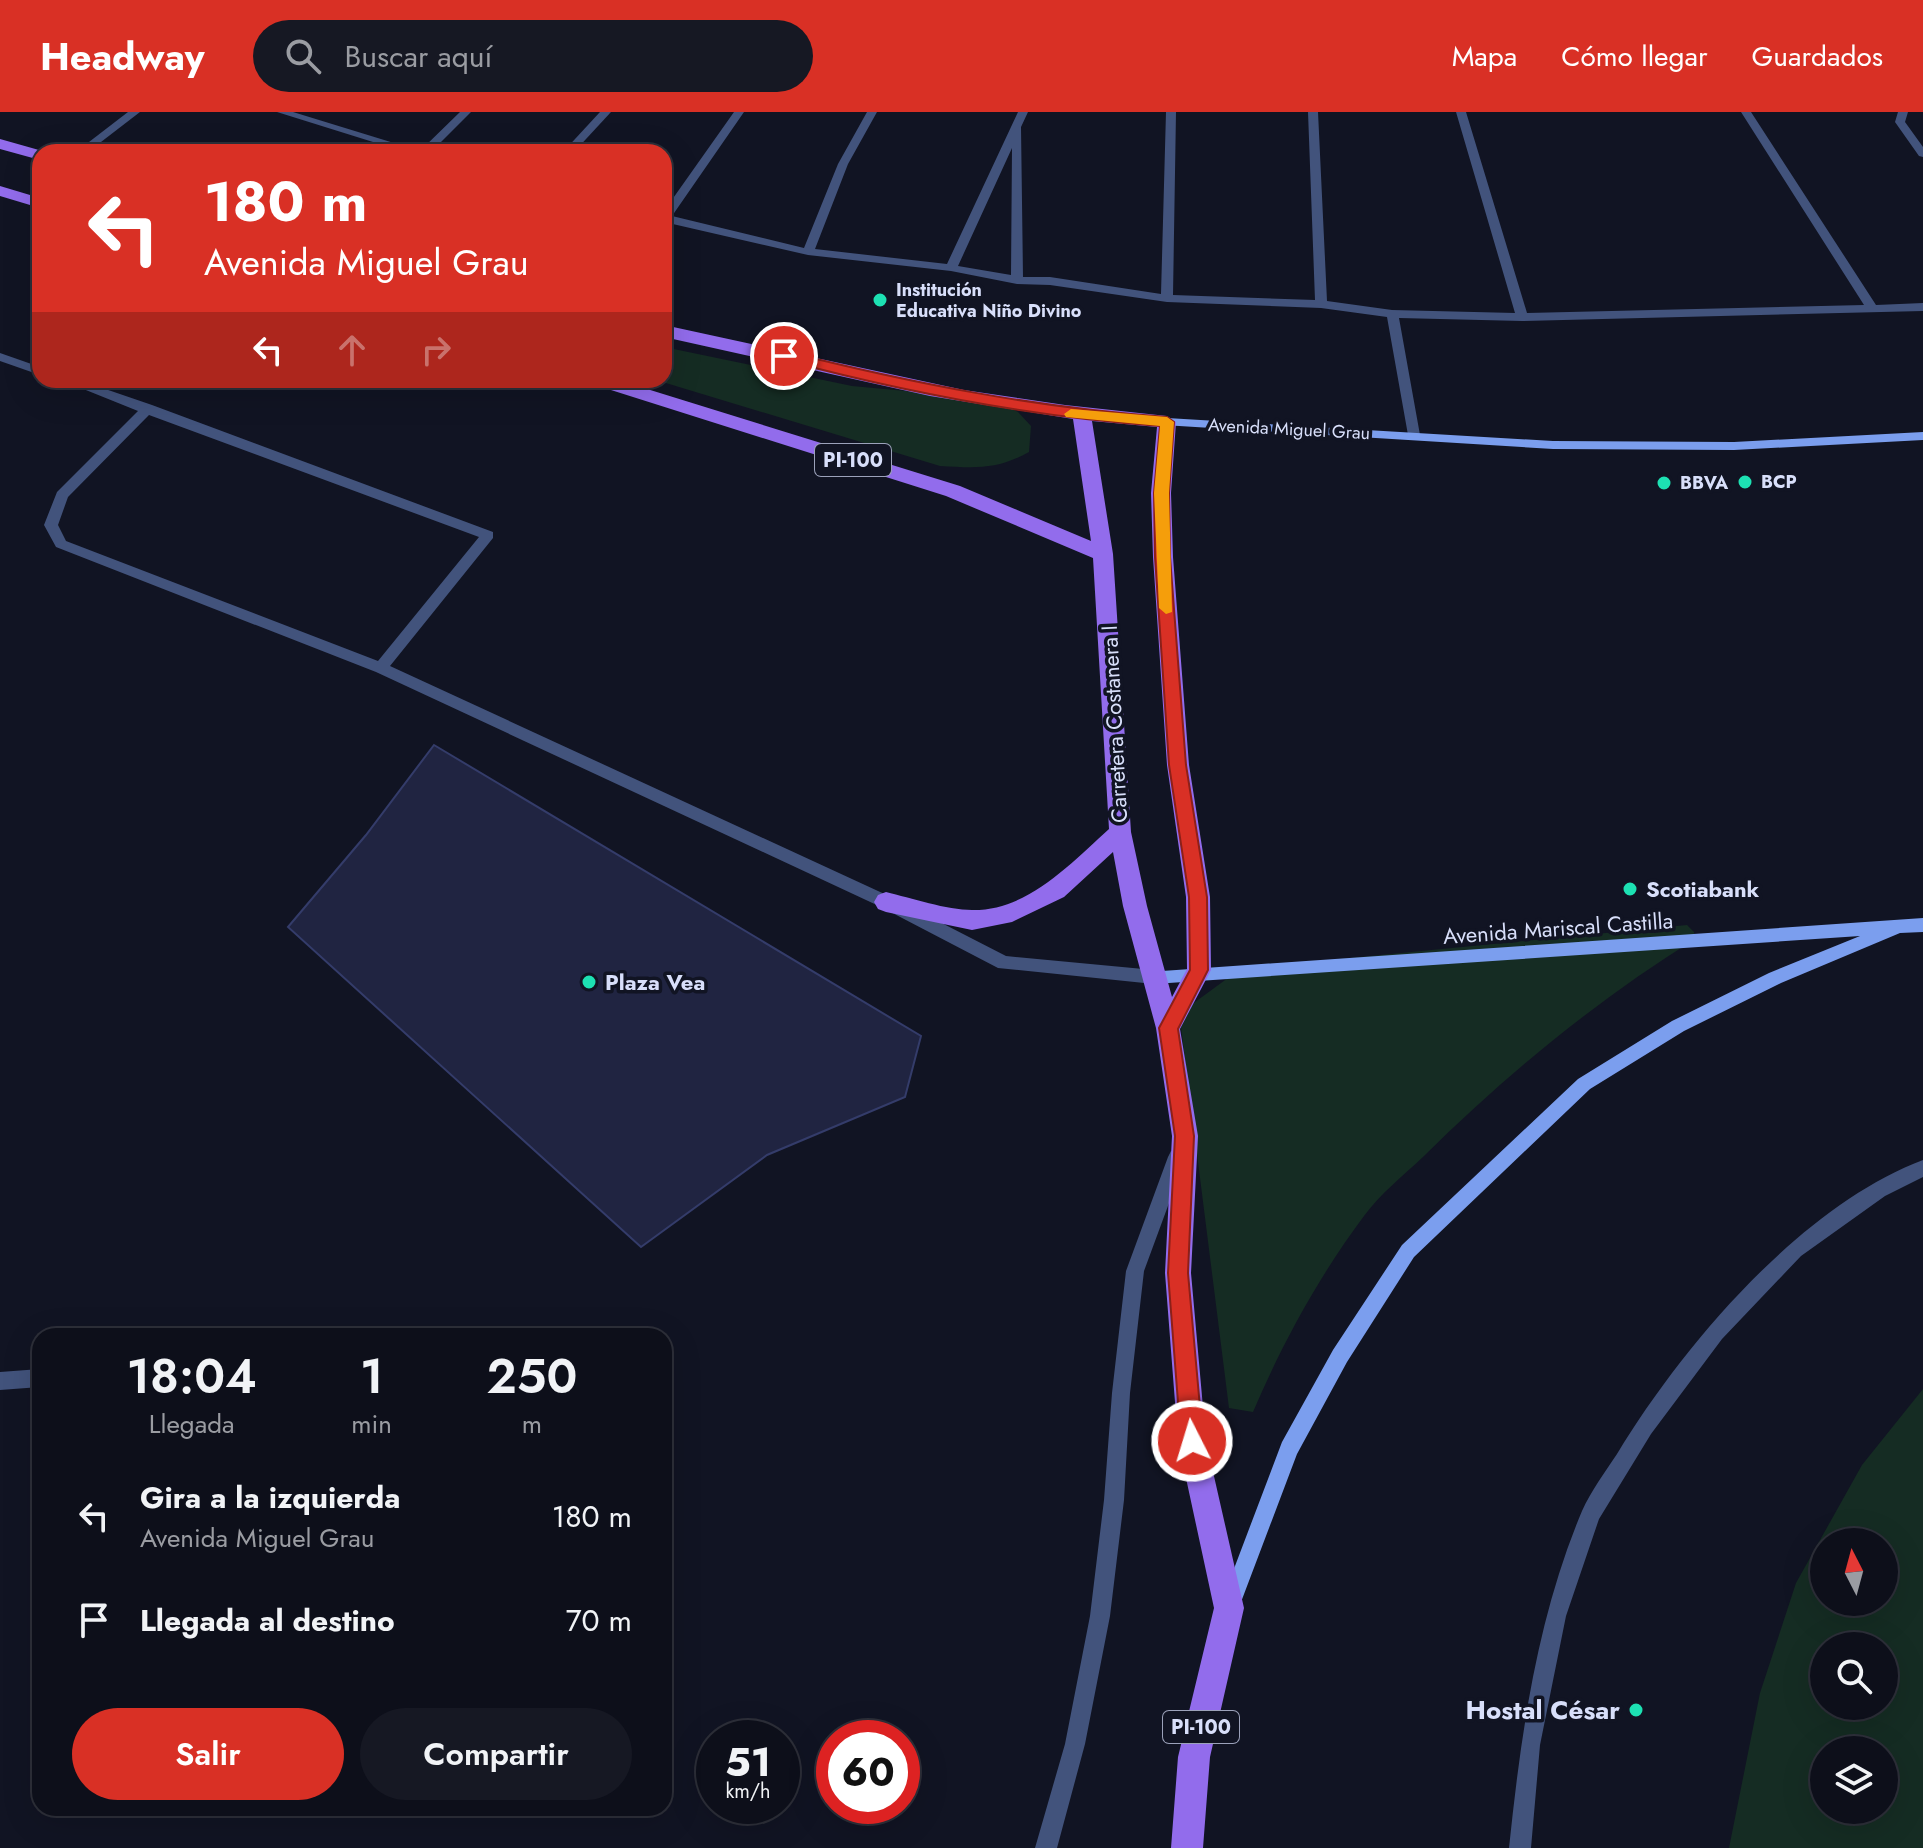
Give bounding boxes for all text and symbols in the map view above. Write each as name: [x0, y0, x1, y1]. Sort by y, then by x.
search box: [253, 20, 813, 92]
text: Headway: [40, 29, 205, 84]
icon: search: [281, 34, 325, 78]
text: Buscar aquí: [345, 35, 492, 78]
text: Mapa: [1452, 36, 1517, 77]
text: Cómo llegar: [1561, 36, 1708, 77]
text: Guardados: [1752, 36, 1883, 77]
text: 180 m: [204, 161, 367, 242]
icon: left: [72, 176, 176, 280]
text: Avenida Miguel Grau: [204, 236, 529, 288]
place label: Institución Educativa Niño Divino: [896, 277, 1082, 324]
marker: Institución Educativa Niño Divino: [871, 291, 889, 309]
pin: [750, 322, 818, 390]
icon: left: [246, 328, 290, 372]
icon: ahead: [330, 328, 374, 372]
icon: right: [414, 328, 458, 372]
icon: arrive: [762, 334, 806, 378]
street label: Avenida Miguel Grau: [1207, 412, 1371, 446]
road number: PI-100: [815, 444, 891, 476]
place label: BCP: [1761, 469, 1797, 495]
place label: BBVA: [1680, 470, 1729, 496]
marker: BCP: [1736, 473, 1754, 491]
marker: BBVA: [1655, 474, 1673, 492]
street label: Carretera Costanera I: [1093, 624, 1135, 824]
place label: Scotiabank: [1646, 873, 1760, 905]
marker: Scotiabank: [1621, 880, 1639, 898]
street label: Avenida Mariscal Castilla: [1442, 904, 1674, 952]
place label: Plaza Vea: [605, 966, 705, 998]
marker: Plaza Vea: [580, 973, 598, 991]
text: 18:04: [127, 1342, 257, 1411]
text: 1: [360, 1342, 383, 1411]
text: 250: [487, 1342, 577, 1411]
position arrow: [1150, 1399, 1234, 1483]
text: Llegada: [149, 1405, 235, 1443]
text: min: [351, 1405, 392, 1443]
text: m: [522, 1405, 542, 1443]
text: Gira a la izquierda: [140, 1476, 400, 1519]
icon: left: [72, 1494, 116, 1538]
text: 180 m: [552, 1495, 632, 1538]
text: Avenida Miguel Grau: [140, 1519, 375, 1557]
north arrow: [1810, 1528, 1898, 1616]
map controls: [1810, 1528, 1898, 1824]
icon: arrive: [72, 1598, 116, 1642]
text: Llegada al destino: [140, 1599, 395, 1642]
text: 70 m: [566, 1599, 632, 1642]
button: search: [1810, 1632, 1898, 1720]
place label: Hostal César: [1466, 1691, 1620, 1729]
marker: Hostal César: [1627, 1701, 1645, 1719]
button: Salir: [72, 1708, 344, 1800]
button: Compartir: [360, 1708, 632, 1800]
road number: PI-100: [1163, 1711, 1239, 1743]
speed limit sign: 60: [816, 1720, 920, 1824]
text: 51: [725, 1733, 771, 1791]
button: layers: [1810, 1736, 1898, 1824]
text: km/h: [725, 1777, 771, 1806]

